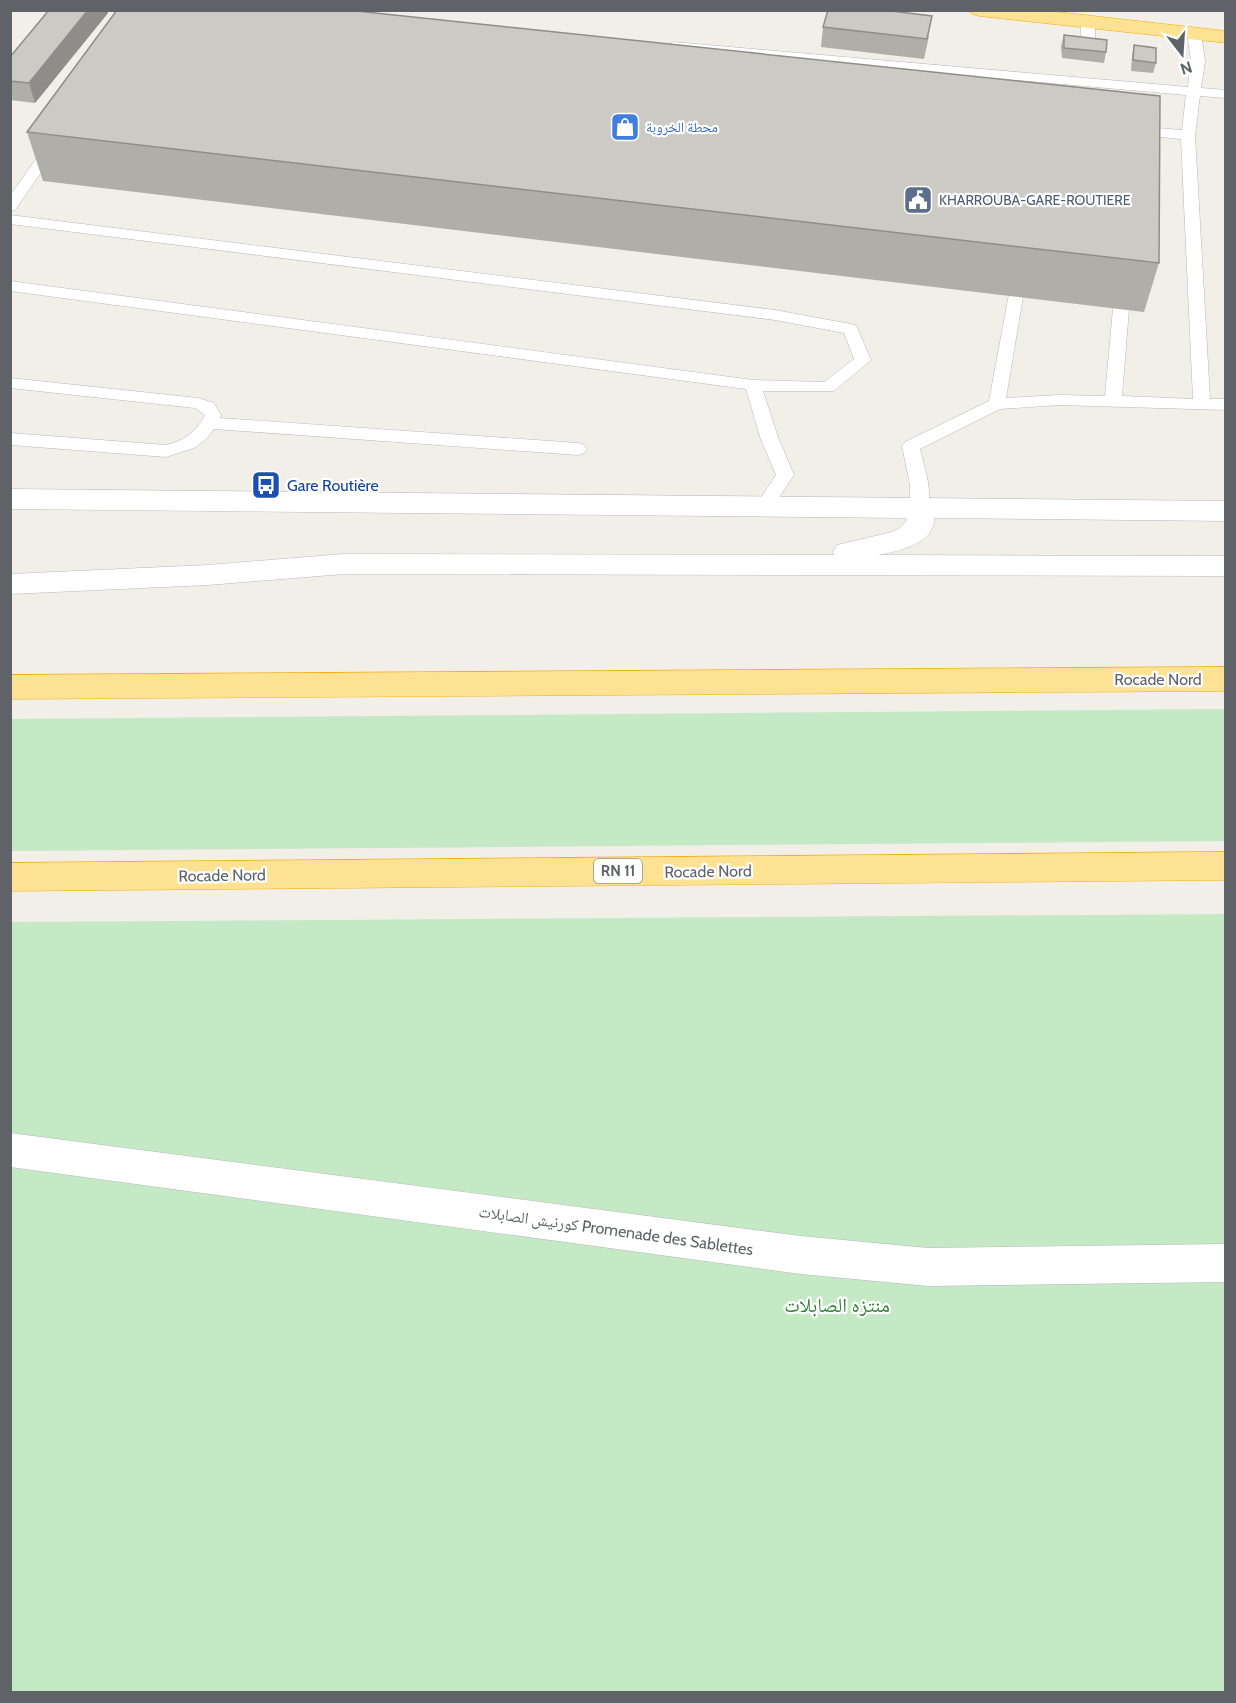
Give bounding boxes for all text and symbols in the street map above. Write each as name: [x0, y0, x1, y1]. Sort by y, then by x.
north arrow: [1152, 24, 1212, 84]
text: N: [1178, 57, 1194, 79]
shop icon: محطة الخروبة: [609, 111, 641, 143]
place label: محطة الخروبة: [646, 118, 718, 136]
public building icon: KHARROUBA-GARE-ROUTIERE: [902, 184, 934, 216]
place label: KHARROUBA-GARE-ROUTIERE: [939, 191, 1131, 209]
bus stop icon: Gare Routière: [250, 469, 282, 501]
place label: Gare Routière: [287, 476, 379, 495]
street label: Rocade Nord: [1114, 670, 1202, 689]
road number: RN 11: [594, 859, 642, 883]
street label: Rocade Nord: [664, 861, 752, 882]
street label: Rocade Nord: [178, 865, 266, 886]
street label: كورنيش الصابلات Promenade des Sablettes: [477, 1202, 755, 1260]
park label: منتزه الصابلات: [784, 1293, 890, 1317]

